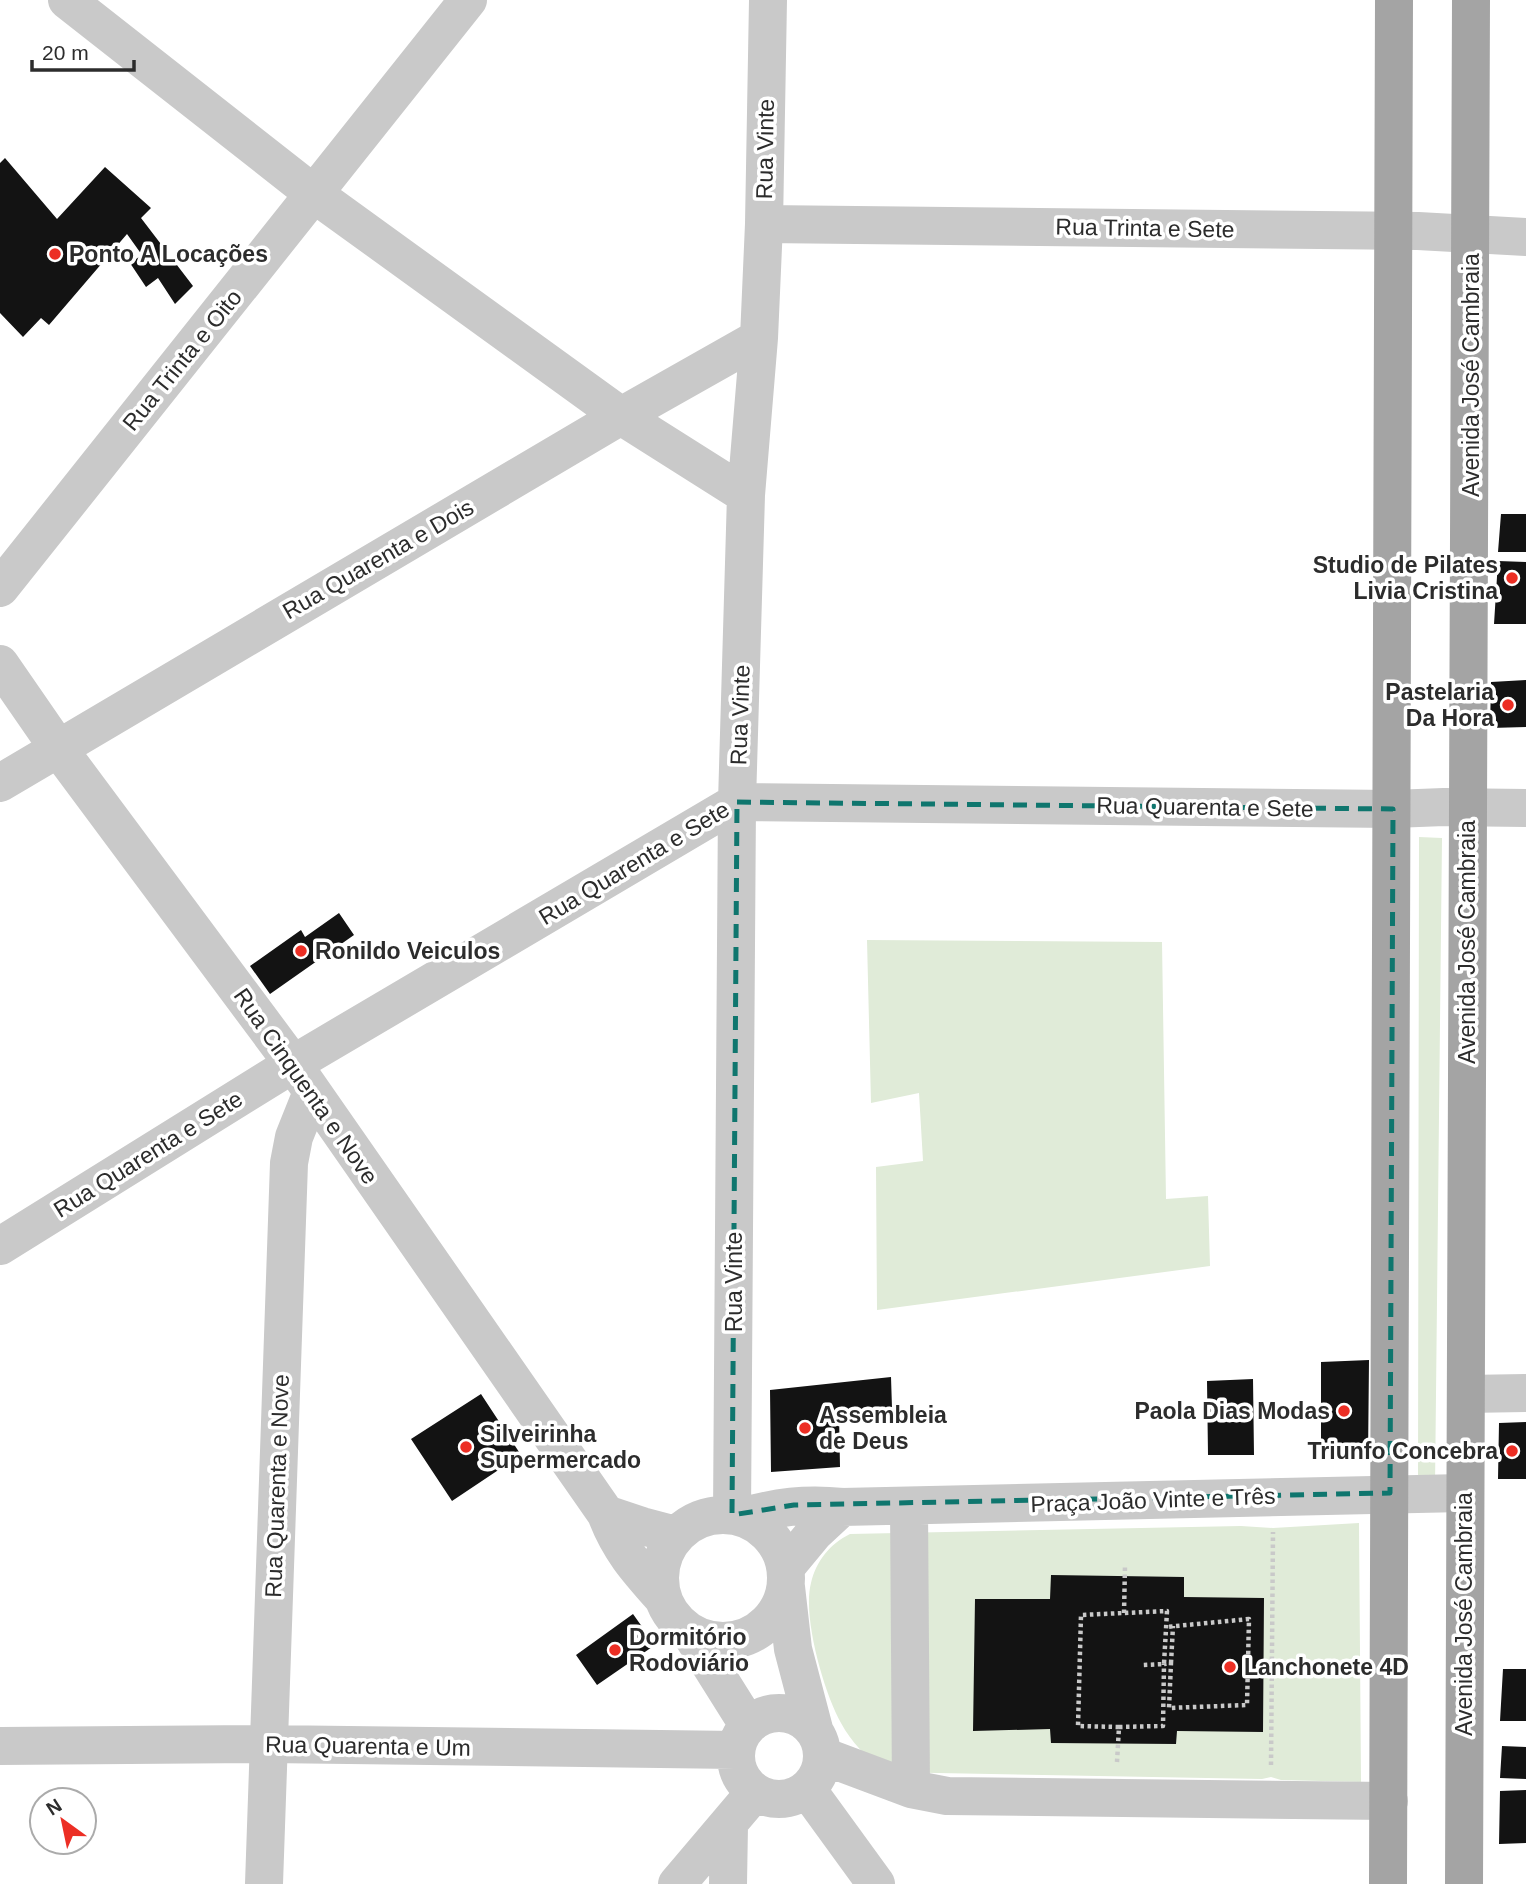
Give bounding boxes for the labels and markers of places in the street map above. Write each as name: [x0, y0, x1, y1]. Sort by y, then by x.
place label: Ponto A Locações: [69, 241, 268, 267]
marker: Ponto A Locações: [47, 246, 63, 262]
place label: Studio de Pilates Livia Cristina: [1313, 552, 1498, 604]
marker: Studio de Pilates Livia Cristina: [1504, 570, 1520, 586]
place label: Pastelaria Da Hora: [1385, 679, 1494, 731]
marker: Pastelaria Da Hora: [1500, 697, 1516, 713]
place label: Ronildo Veiculos: [315, 938, 500, 964]
marker: Ronildo Veiculos: [293, 943, 309, 959]
place label: Paola Dias Modas: [1134, 1398, 1330, 1424]
place label: Assembleia de Deus: [819, 1402, 947, 1454]
marker: Paola Dias Modas: [1336, 1403, 1352, 1419]
marker: Assembleia de Deus: [797, 1420, 813, 1436]
place label: Silveirinha Supermercado: [480, 1421, 641, 1473]
place label: Triunfo Concebra: [1308, 1438, 1498, 1464]
marker: Silveirinha Supermercado: [458, 1439, 474, 1455]
marker: Triunfo Concebra: [1504, 1443, 1520, 1459]
place label: Dormitório Rodoviário: [629, 1624, 749, 1676]
marker: Dormitório Rodoviário: [607, 1642, 623, 1658]
place label: Lanchonete 4D: [1244, 1654, 1409, 1680]
marker: Lanchonete 4D: [1222, 1659, 1238, 1675]

